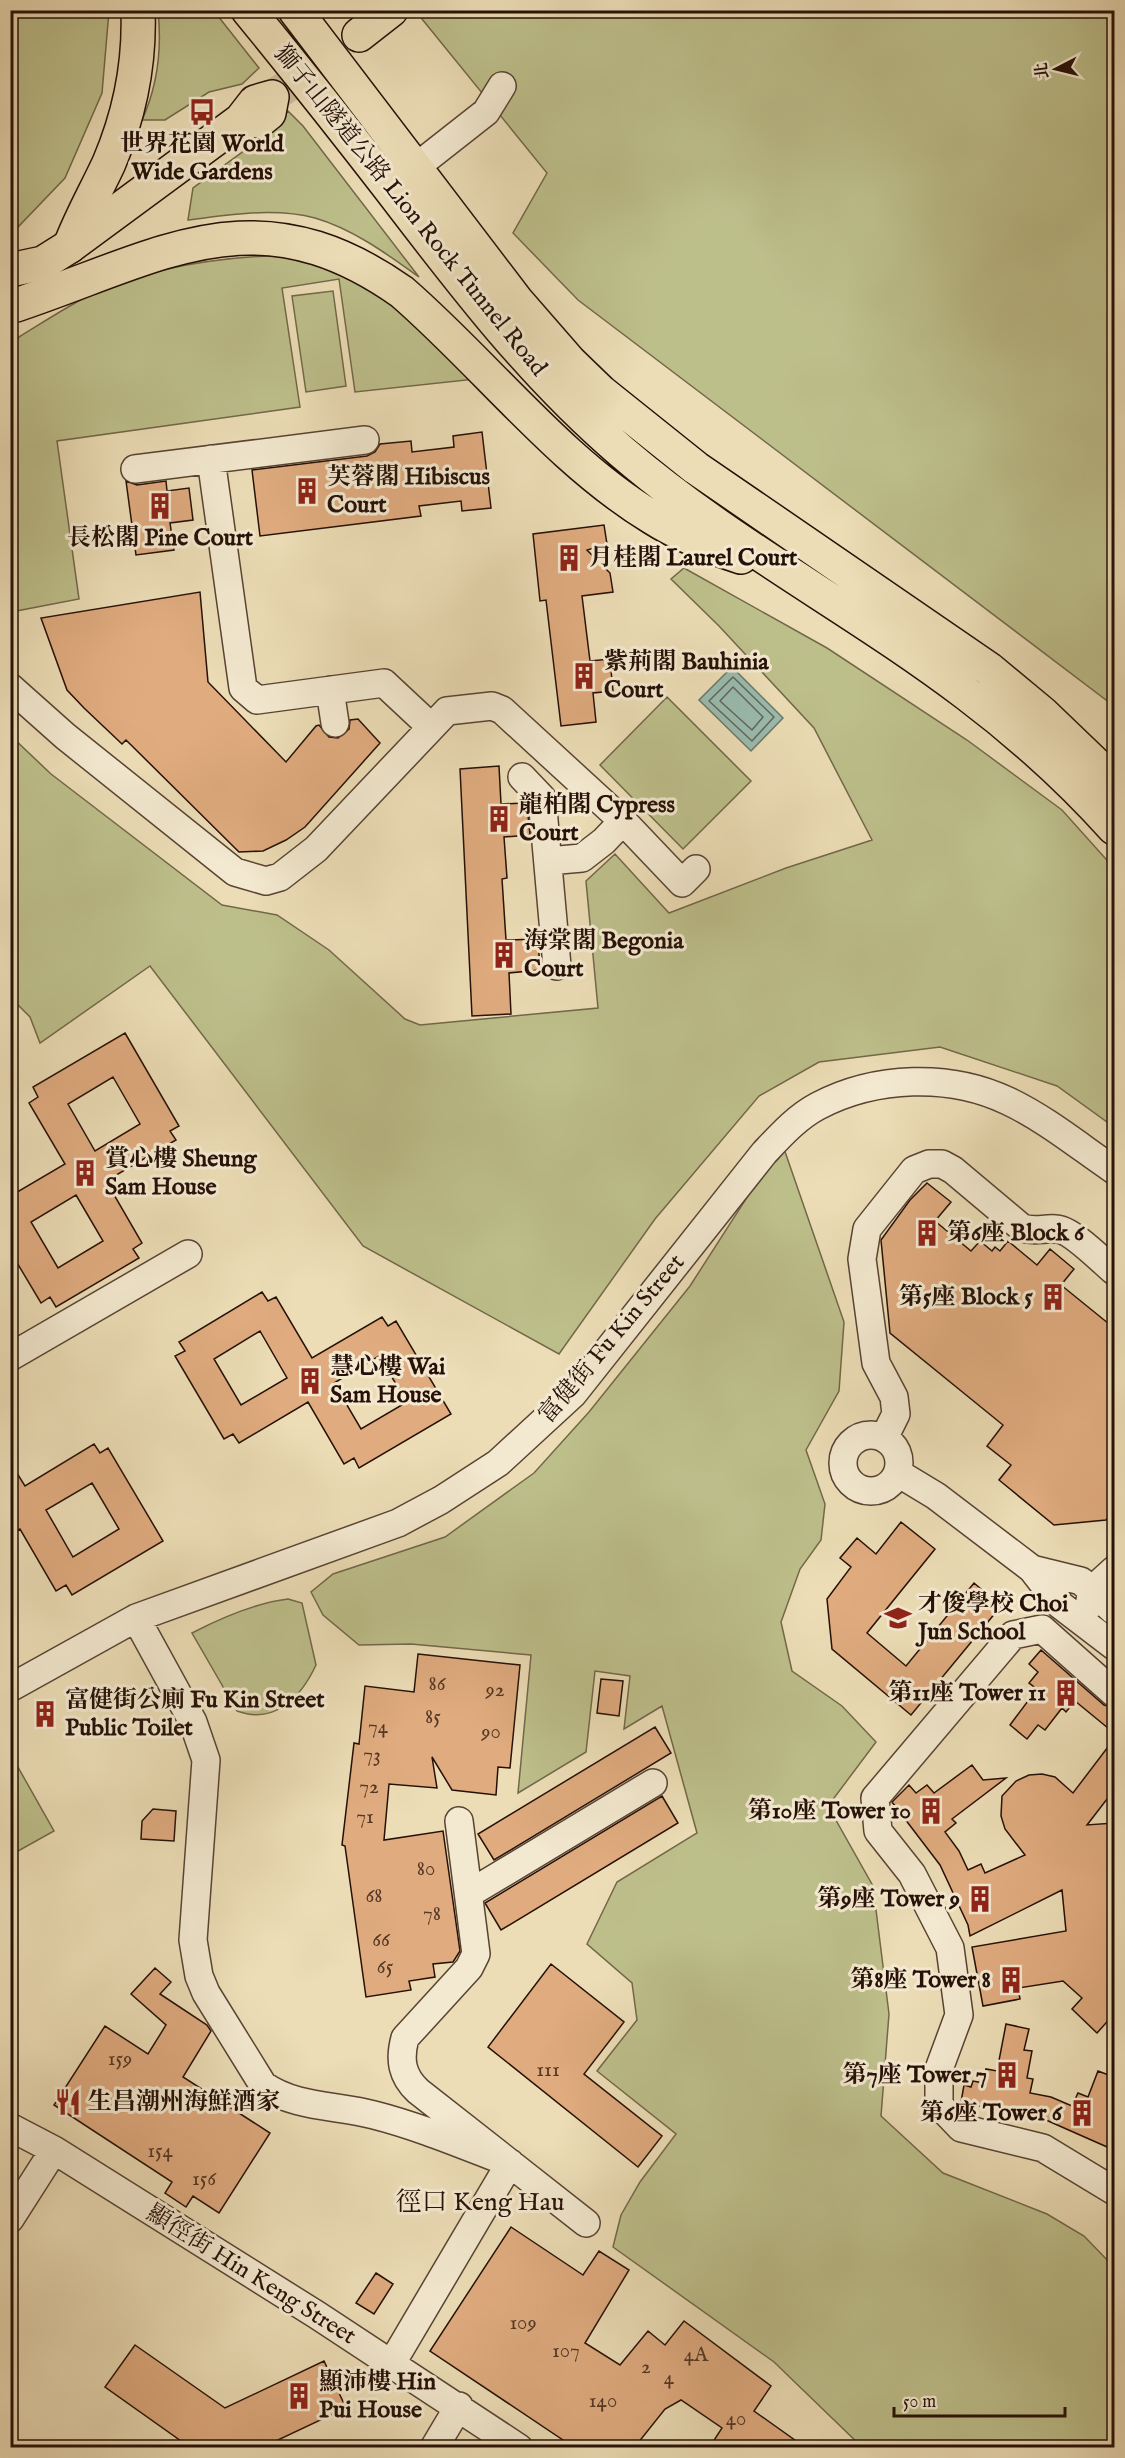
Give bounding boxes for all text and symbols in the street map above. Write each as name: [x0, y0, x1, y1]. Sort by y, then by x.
street label: 獅子山隧道公路 Lion Rock Tunnel Road: [267, 39, 554, 383]
north arrow: [1026, 39, 1086, 99]
text: 北: [1032, 61, 1054, 80]
bus stop icon: 世界花園 World Wide Gardens: [187, 97, 217, 127]
place label: 世界花園 World Wide Gardens: [120, 129, 285, 188]
place label: 芙蓉閣 Hibiscus Court: [327, 462, 491, 521]
building icon: 芙蓉閣 Hibiscus Court: [292, 476, 322, 506]
building icon: 長松閣 Pine Court: [145, 491, 175, 521]
place label: 長松閣 Pine Court: [67, 523, 254, 554]
building icon: 月桂閣 Laurel Court: [554, 543, 584, 573]
place label: 月桂閣 Laurel Court: [589, 543, 798, 574]
place label: 紫荊閣 Bauhinia Court: [604, 647, 769, 706]
building icon: 紫荊閣 Bauhinia Court: [569, 661, 599, 691]
place label: 龍柏閣 Cypress Court: [519, 790, 675, 849]
building icon: 龍柏閣 Cypress Court: [484, 804, 514, 834]
place label: 海棠閣 Begonia Court: [524, 926, 684, 985]
building icon: 海棠閣 Begonia Court: [489, 940, 519, 970]
place label: 賞心樓 Sheung Sam House: [105, 1144, 257, 1203]
building icon: 賞心樓 Sheung Sam House: [70, 1158, 100, 1188]
building icon: 第6座 Block 6: [912, 1218, 942, 1248]
place label: 第6座 Block 6: [947, 1218, 1085, 1249]
street label: 富健街 Fu Kin Street: [532, 1248, 692, 1430]
place label: 第5座 Block 5: [899, 1282, 1033, 1313]
building icon: 第5座 Block 5: [1038, 1282, 1068, 1312]
place label: 慧心樓 Wai Sam House: [330, 1352, 446, 1411]
building icon: 慧心樓 Wai Sam House: [295, 1366, 325, 1396]
place label: 才俊學校 Choi Jun School: [915, 1589, 1069, 1648]
school or university icon: 才俊學校 Choi Jun School: [883, 1603, 913, 1633]
house number: 86: [428, 1671, 447, 1698]
house number: 92: [484, 1677, 505, 1704]
place label: 第11座 Tower 11: [888, 1678, 1046, 1709]
building icon: 第11座 Tower 11: [1051, 1678, 1081, 1708]
place label: 富健街公廁 Fu Kin Street Public Toilet: [65, 1685, 325, 1744]
building icon: 富健街公廁 Fu Kin Street Public Toilet: [30, 1699, 60, 1729]
house number: 85: [425, 1704, 441, 1731]
house number: 74: [368, 1714, 389, 1741]
house number: 90: [480, 1719, 501, 1746]
house number: 73: [363, 1742, 381, 1769]
house number: 72: [359, 1774, 379, 1801]
place label: 第10座 Tower 10: [748, 1796, 911, 1827]
building icon: 第10座 Tower 10: [916, 1796, 946, 1826]
house number: 71: [356, 1804, 374, 1831]
house number: 80: [417, 1856, 435, 1883]
house number: 68: [365, 1883, 383, 1910]
place label: 第9座 Tower 9: [817, 1884, 960, 1915]
building icon: 第9座 Tower 9: [965, 1884, 995, 1914]
house number: 78: [423, 1901, 441, 1928]
house number: 66: [372, 1927, 391, 1954]
house number: 65: [377, 1954, 394, 1981]
place label: 第8座 Tower 8: [850, 1965, 991, 1996]
building icon: 第8座 Tower 8: [996, 1965, 1026, 1995]
house number: 159: [108, 2046, 132, 2073]
house number: 111: [536, 2057, 560, 2084]
place label: 第7座 Tower 7: [843, 2060, 987, 2091]
building icon: 第7座 Tower 7: [992, 2060, 1022, 2090]
restaurant icon: 生昌潮州海鮮酒家: [53, 2087, 83, 2117]
place label: 生昌潮州海鮮酒家: [88, 2087, 280, 2118]
place label: 第6座 Tower 6: [920, 2098, 1063, 2129]
building icon: 第6座 Tower 6: [1067, 2098, 1097, 2128]
house number: 154: [147, 2138, 174, 2165]
house number: 156: [192, 2166, 217, 2193]
district label: 徑口 Keng Hau: [395, 2186, 565, 2219]
street label: 顯徑街 Hin Keng Street: [140, 2198, 362, 2352]
house number: 109: [509, 2310, 537, 2337]
house number: 107: [552, 2338, 580, 2365]
house number: 4A: [684, 2342, 709, 2369]
house number: 2: [641, 2354, 651, 2381]
house number: 4: [664, 2365, 675, 2392]
place label: 顯沛樓 Hin Pui House: [319, 2367, 436, 2426]
scale bar: [894, 2380, 1065, 2418]
building icon: 顯沛樓 Hin Pui House: [284, 2381, 314, 2411]
house number: 140: [589, 2388, 617, 2415]
text: 50 m: [903, 2391, 936, 2414]
house number: 40: [726, 2406, 746, 2433]

